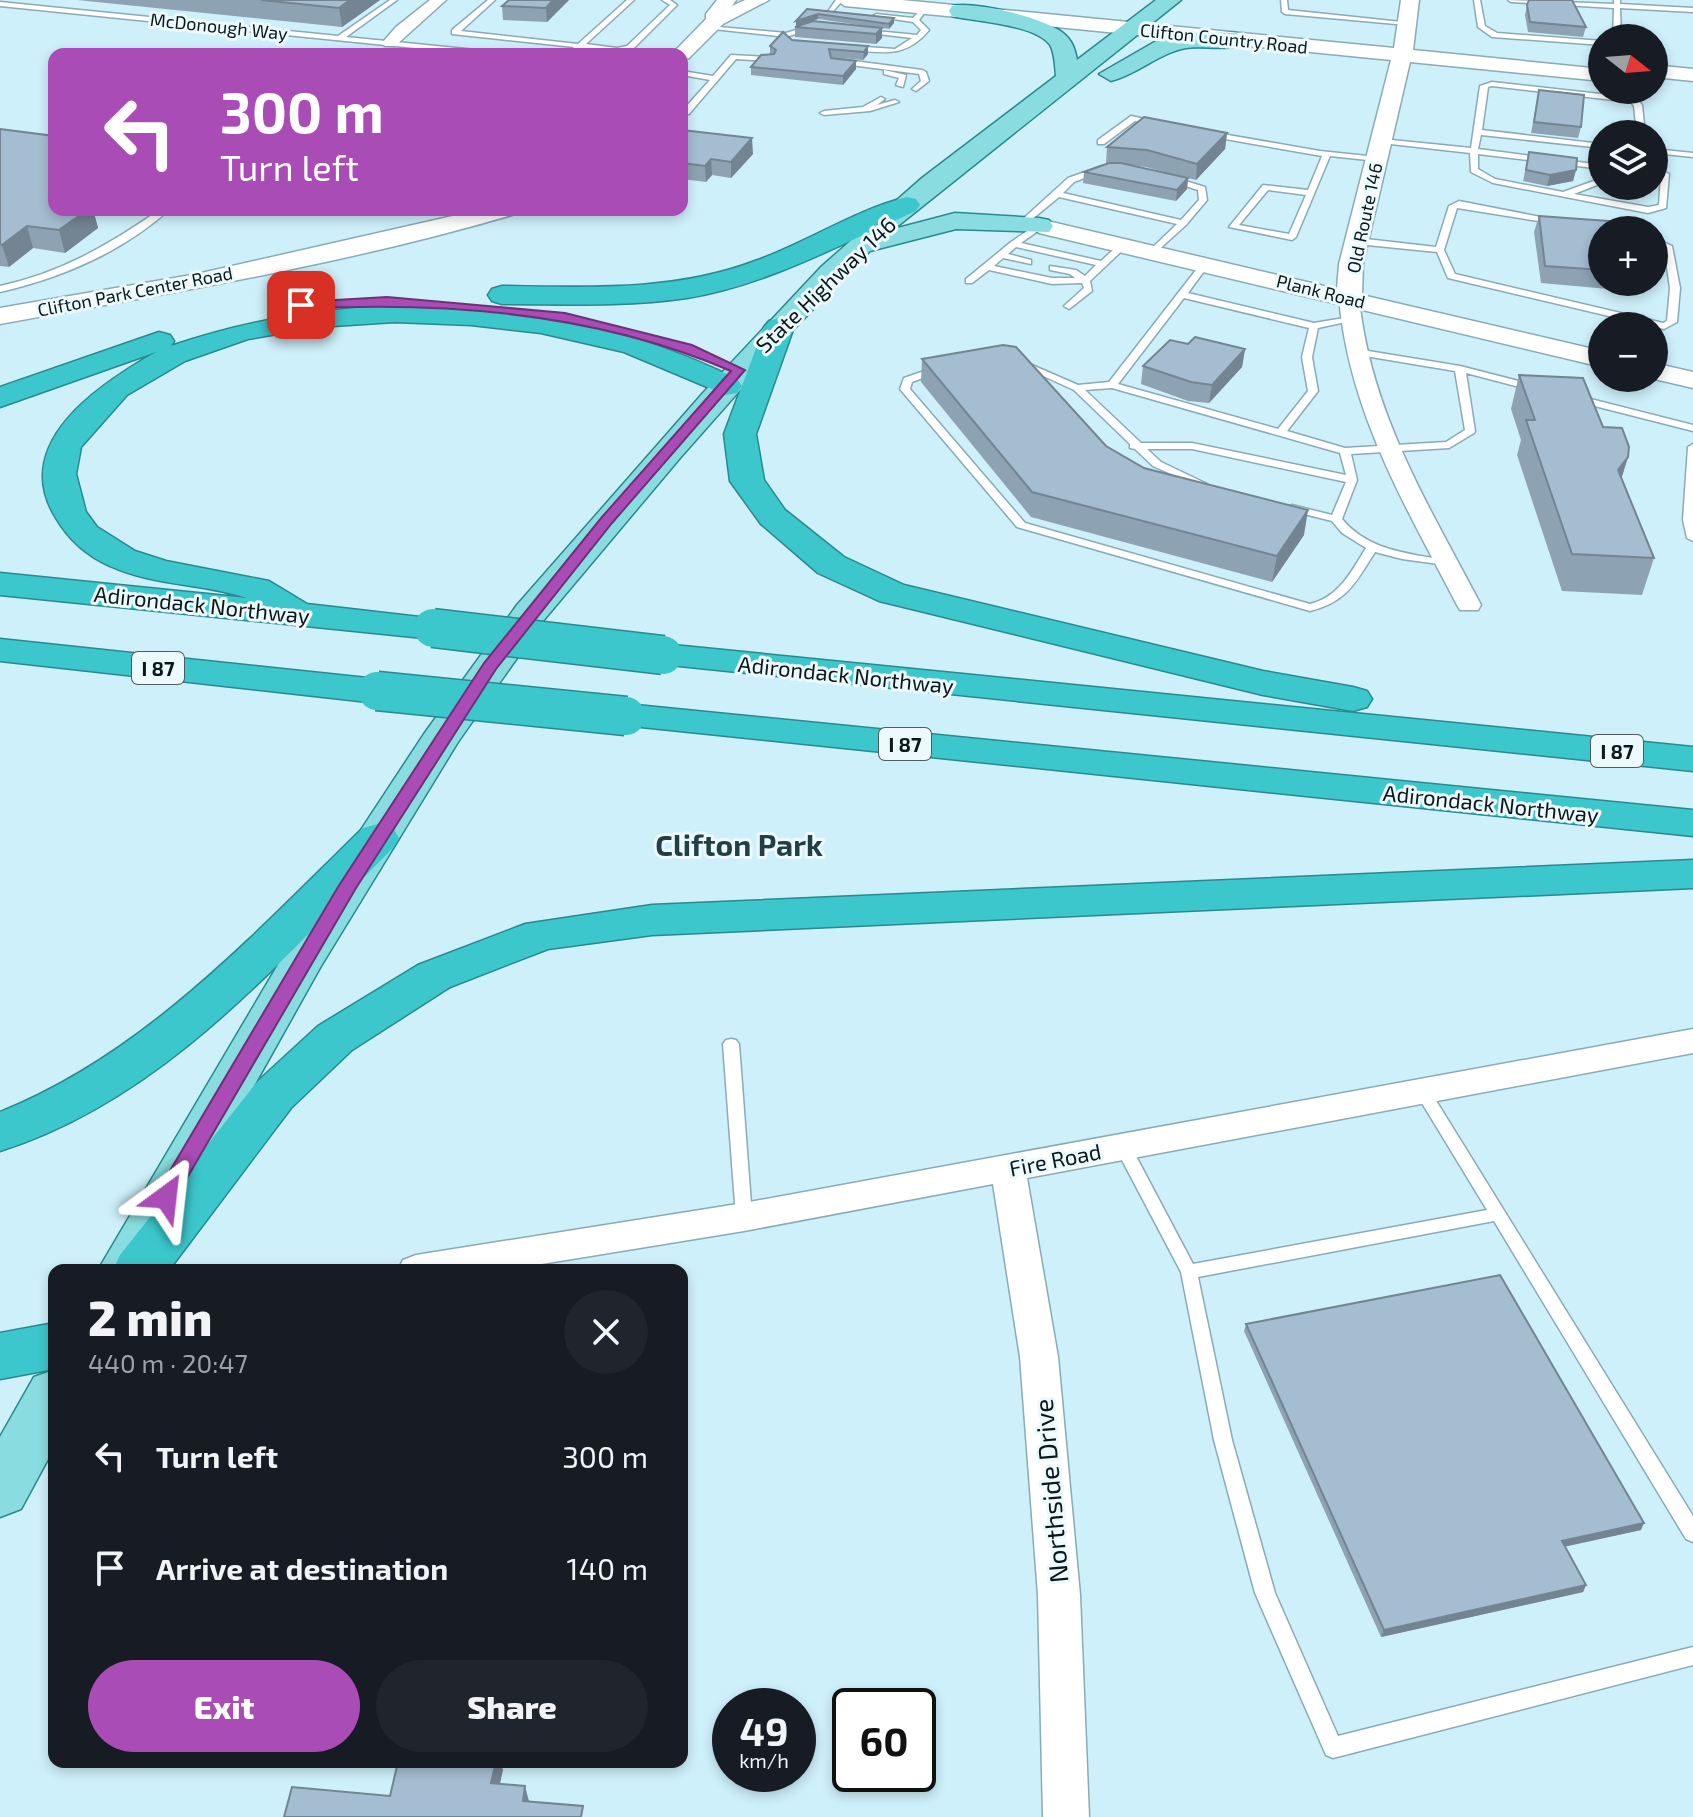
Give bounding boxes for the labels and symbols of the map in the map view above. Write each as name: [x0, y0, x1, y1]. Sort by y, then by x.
street label: McDonough Way: [149, 8, 289, 44]
street label: Clifton Country Road: [1139, 18, 1309, 58]
north arrow: [1588, 24, 1668, 104]
street label: Old Route 146: [1342, 161, 1386, 275]
street label: State Highway 146: [750, 211, 900, 357]
street label: Clifton Park Center Road: [36, 261, 234, 321]
street label: Plank Road: [1274, 269, 1368, 313]
pin: [267, 271, 335, 339]
street label: Adirondack Northway: [93, 580, 311, 628]
street label: Adirondack Northway: [737, 650, 955, 698]
road number: I 87: [132, 652, 184, 684]
road number: I 87: [879, 728, 931, 760]
road number: I 87: [1591, 735, 1643, 767]
street label: Adirondack Northway: [1382, 779, 1600, 827]
district label: Clifton Park: [655, 826, 823, 862]
street label: Fire Road: [1007, 1137, 1103, 1181]
position arrow: [124, 1155, 208, 1239]
street label: Northside Drive: [1027, 1398, 1073, 1584]
speed limit sign: 60: [832, 1688, 936, 1792]

